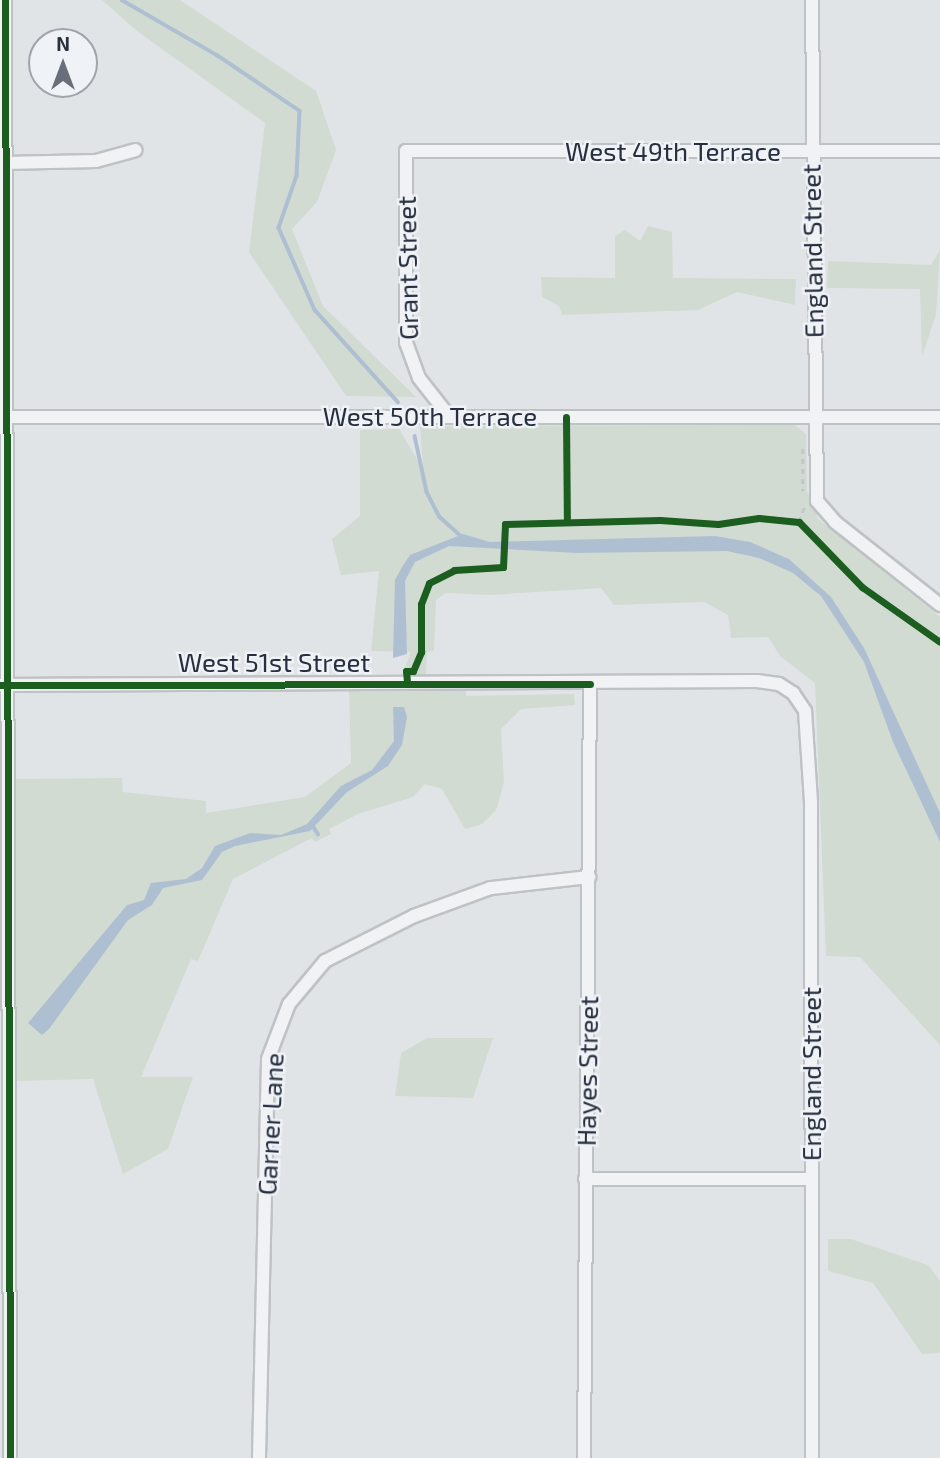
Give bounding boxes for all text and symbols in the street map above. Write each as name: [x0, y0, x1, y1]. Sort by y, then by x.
north arrow: [28, 28, 98, 98]
text: N: [56, 32, 70, 55]
street label: West 49th Terrace: [565, 135, 781, 167]
street label: England Street: [795, 164, 829, 338]
street label: Grant Street: [390, 196, 424, 340]
street label: West 50th Terrace: [322, 400, 538, 432]
street label: West 51st Street: [178, 646, 370, 678]
street label: England Street: [795, 987, 827, 1161]
street label: Hayes Street: [570, 996, 604, 1146]
street label: Garner Lane: [251, 1052, 289, 1196]

